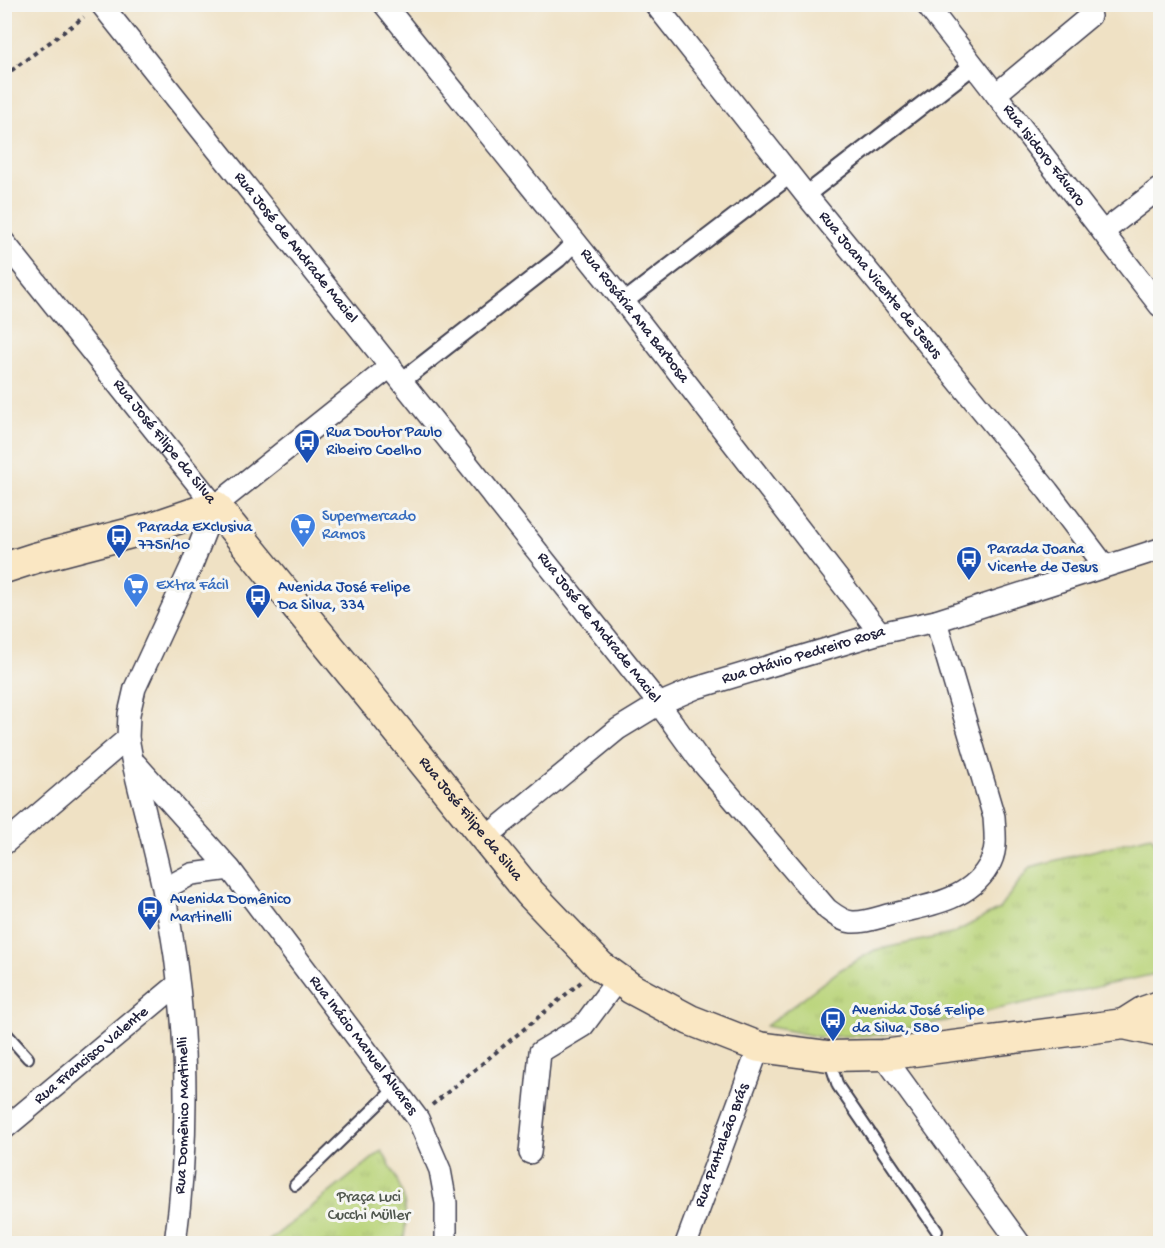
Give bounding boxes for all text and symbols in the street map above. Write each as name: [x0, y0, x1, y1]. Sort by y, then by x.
street label: Rua Isidoro Fávaro: [998, 101, 1089, 211]
street label: Rua José de Andrade Maciel: [229, 169, 361, 327]
street label: Rua Joana Vicente de Jesus: [814, 208, 946, 363]
street label: Rua Rosária Ana Barbosa: [575, 245, 694, 388]
street label: Rua José Filipe da Silva: [108, 376, 220, 509]
place label: Rua Doutor Paulo Ribeiro Coelho: [326, 424, 442, 461]
bus stop icon: Rua Doutor Paulo Ribeiro Coelho: [292, 427, 322, 465]
place label: Supermercado Ramos: [322, 508, 416, 545]
supermarket icon: Supermercado Ramos: [288, 511, 318, 549]
place label: Parada Exclusiva 775n/10: [137, 519, 254, 556]
bus stop icon: Parada Exclusiva 775n/10: [104, 522, 134, 560]
place label: Parada Joana Vicente de Jesus: [987, 541, 1099, 578]
bus stop icon: Parada Joana Vicente de Jesus: [954, 544, 984, 582]
street label: Rua José de Andrade Maciel: [532, 549, 664, 707]
supermarket icon: Extra Fácil: [121, 571, 151, 609]
place label: Extra Fácil: [156, 577, 229, 596]
place label: Avenida José Felipe Da Silva, 334: [277, 579, 411, 616]
bus stop icon: Avenida José Felipe Da Silva, 334: [243, 582, 273, 620]
street label: Rua Otávio Pedreiro Rosa: [720, 622, 888, 689]
street label: Rua José Filipe da Silva: [414, 753, 527, 886]
place label: Avenida Domênico Martinelli: [170, 891, 291, 928]
bus stop icon: Avenida Domênico Martinelli: [135, 894, 165, 932]
street label: Rua Inácio Manuel Álvares: [304, 972, 422, 1120]
street label: Rua Francisco Valente: [30, 1002, 153, 1109]
place label: Avenida José Felipe da Silva, 580: [852, 1002, 985, 1039]
bus stop icon: Avenida José Felipe da Silva, 580: [818, 1005, 848, 1043]
street label: Rua Domênico Martinelli: [171, 1036, 194, 1195]
street label: Rua Pantaleão Brás: [691, 1080, 754, 1210]
park label: Praça Luci Cucchi Müller: [328, 1189, 412, 1226]

